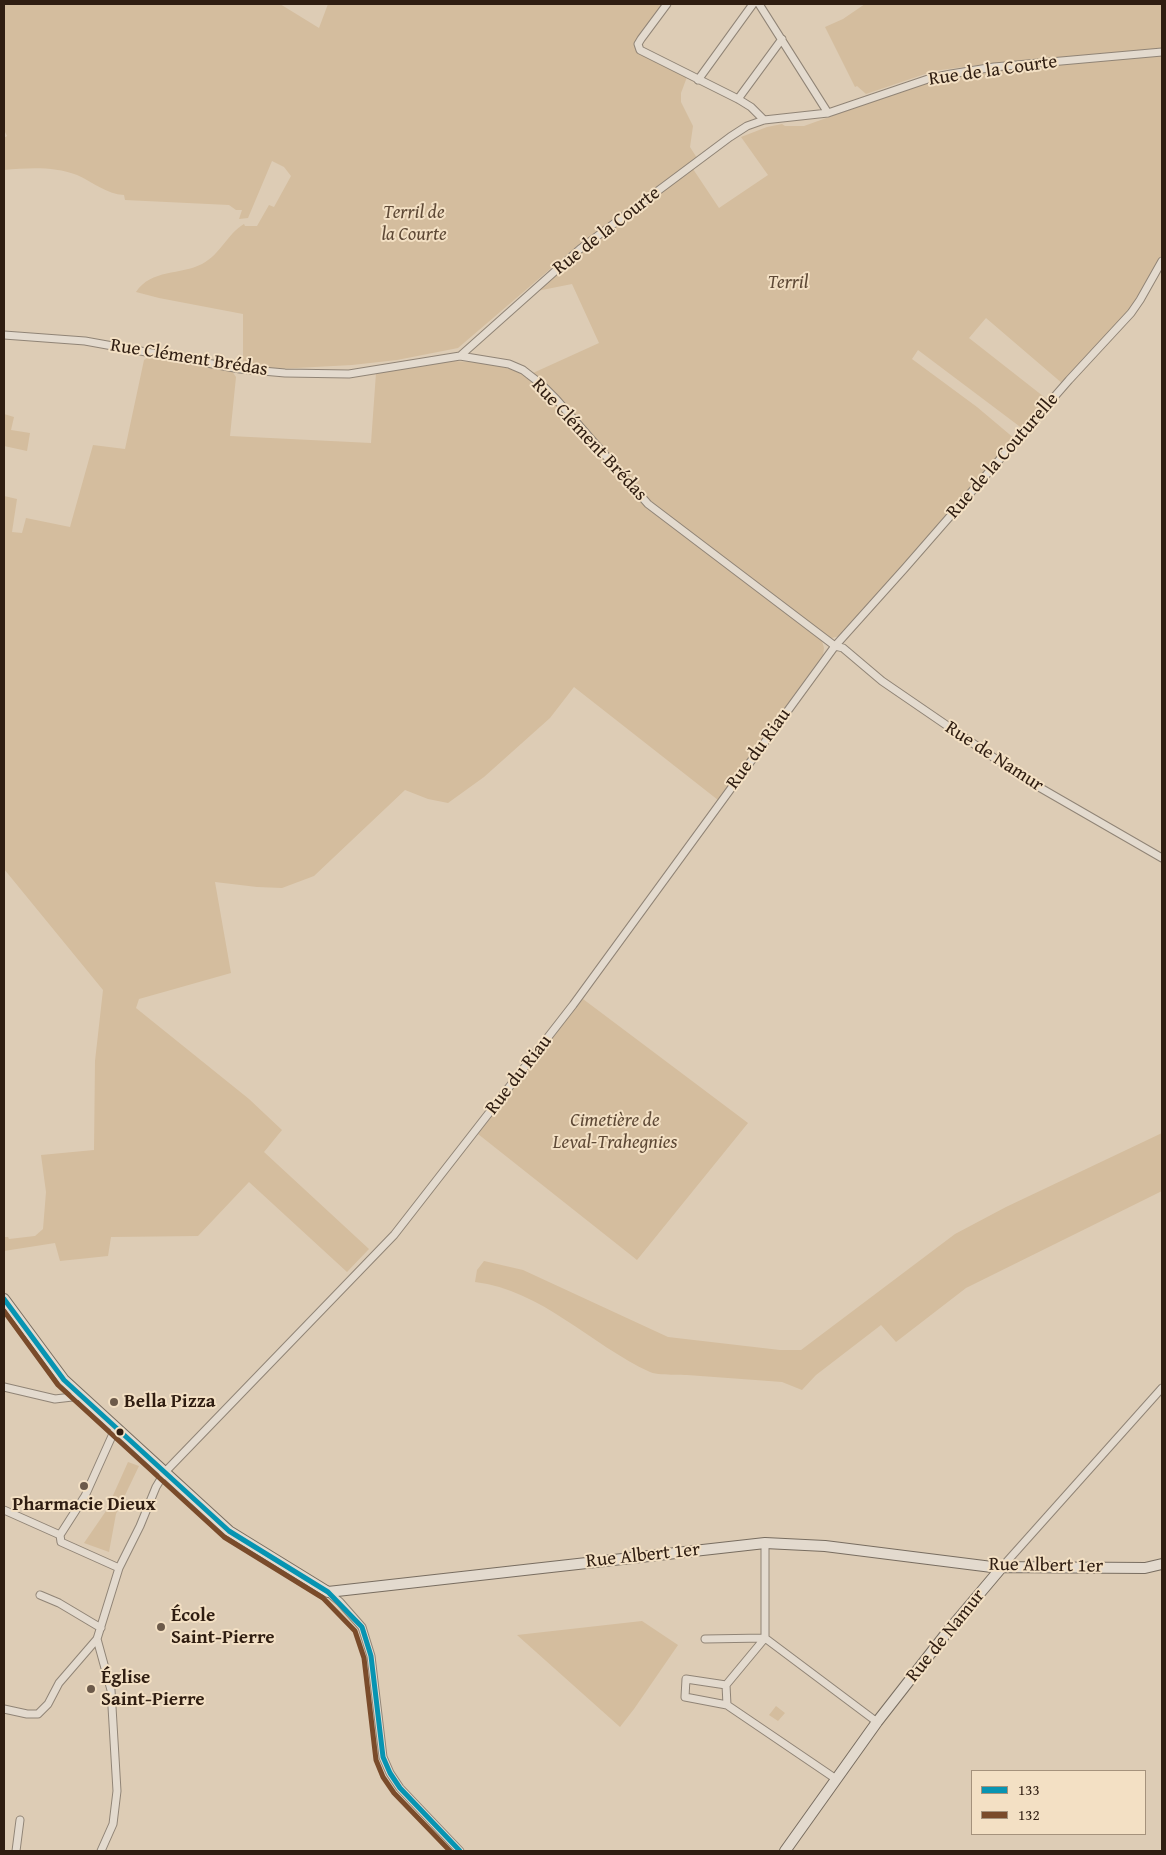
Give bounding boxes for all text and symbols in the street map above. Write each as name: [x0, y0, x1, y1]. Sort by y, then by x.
street label: Rue de la Courte: [927, 51, 1059, 91]
street label: Rue de la Courte: [549, 182, 665, 280]
park label: Terril de la Courte: [381, 202, 447, 246]
park label: Terril: [768, 272, 808, 294]
street label: Rue Clément Brédas: [109, 334, 269, 382]
street label: Rue Clément Brédas: [526, 374, 652, 506]
street label: Rue de la Couturelle: [942, 388, 1064, 524]
street label: Rue du Riau: [722, 704, 796, 794]
street label: Rue de Namur: [941, 717, 1047, 797]
street label: Rue du Riau: [481, 1031, 557, 1119]
park label: Cimetière de Leval-Trahegnies: [553, 1110, 677, 1154]
place label: Bella Pizza: [124, 1391, 216, 1413]
marker: Bella Pizza: [108, 1396, 120, 1408]
unlabelled marker: [115, 1427, 125, 1437]
marker: Pharmacie Dieux: [78, 1480, 90, 1492]
place label: Pharmacie Dieux: [12, 1494, 156, 1516]
street label: Rue Albert 1er: [585, 1539, 701, 1573]
street label: Rue Albert 1er: [989, 1554, 1103, 1578]
street label: Rue de Namur: [902, 1585, 990, 1687]
place label: École Saint-Pierre: [171, 1605, 275, 1649]
marker: École Saint-Pierre: [155, 1621, 167, 1633]
place label: Église Saint-Pierre: [101, 1667, 205, 1711]
marker: Église Saint-Pierre: [85, 1683, 97, 1695]
legend: [971, 1770, 1146, 1835]
text: 133: [1018, 1779, 1040, 1800]
text: 132: [1018, 1804, 1040, 1825]

